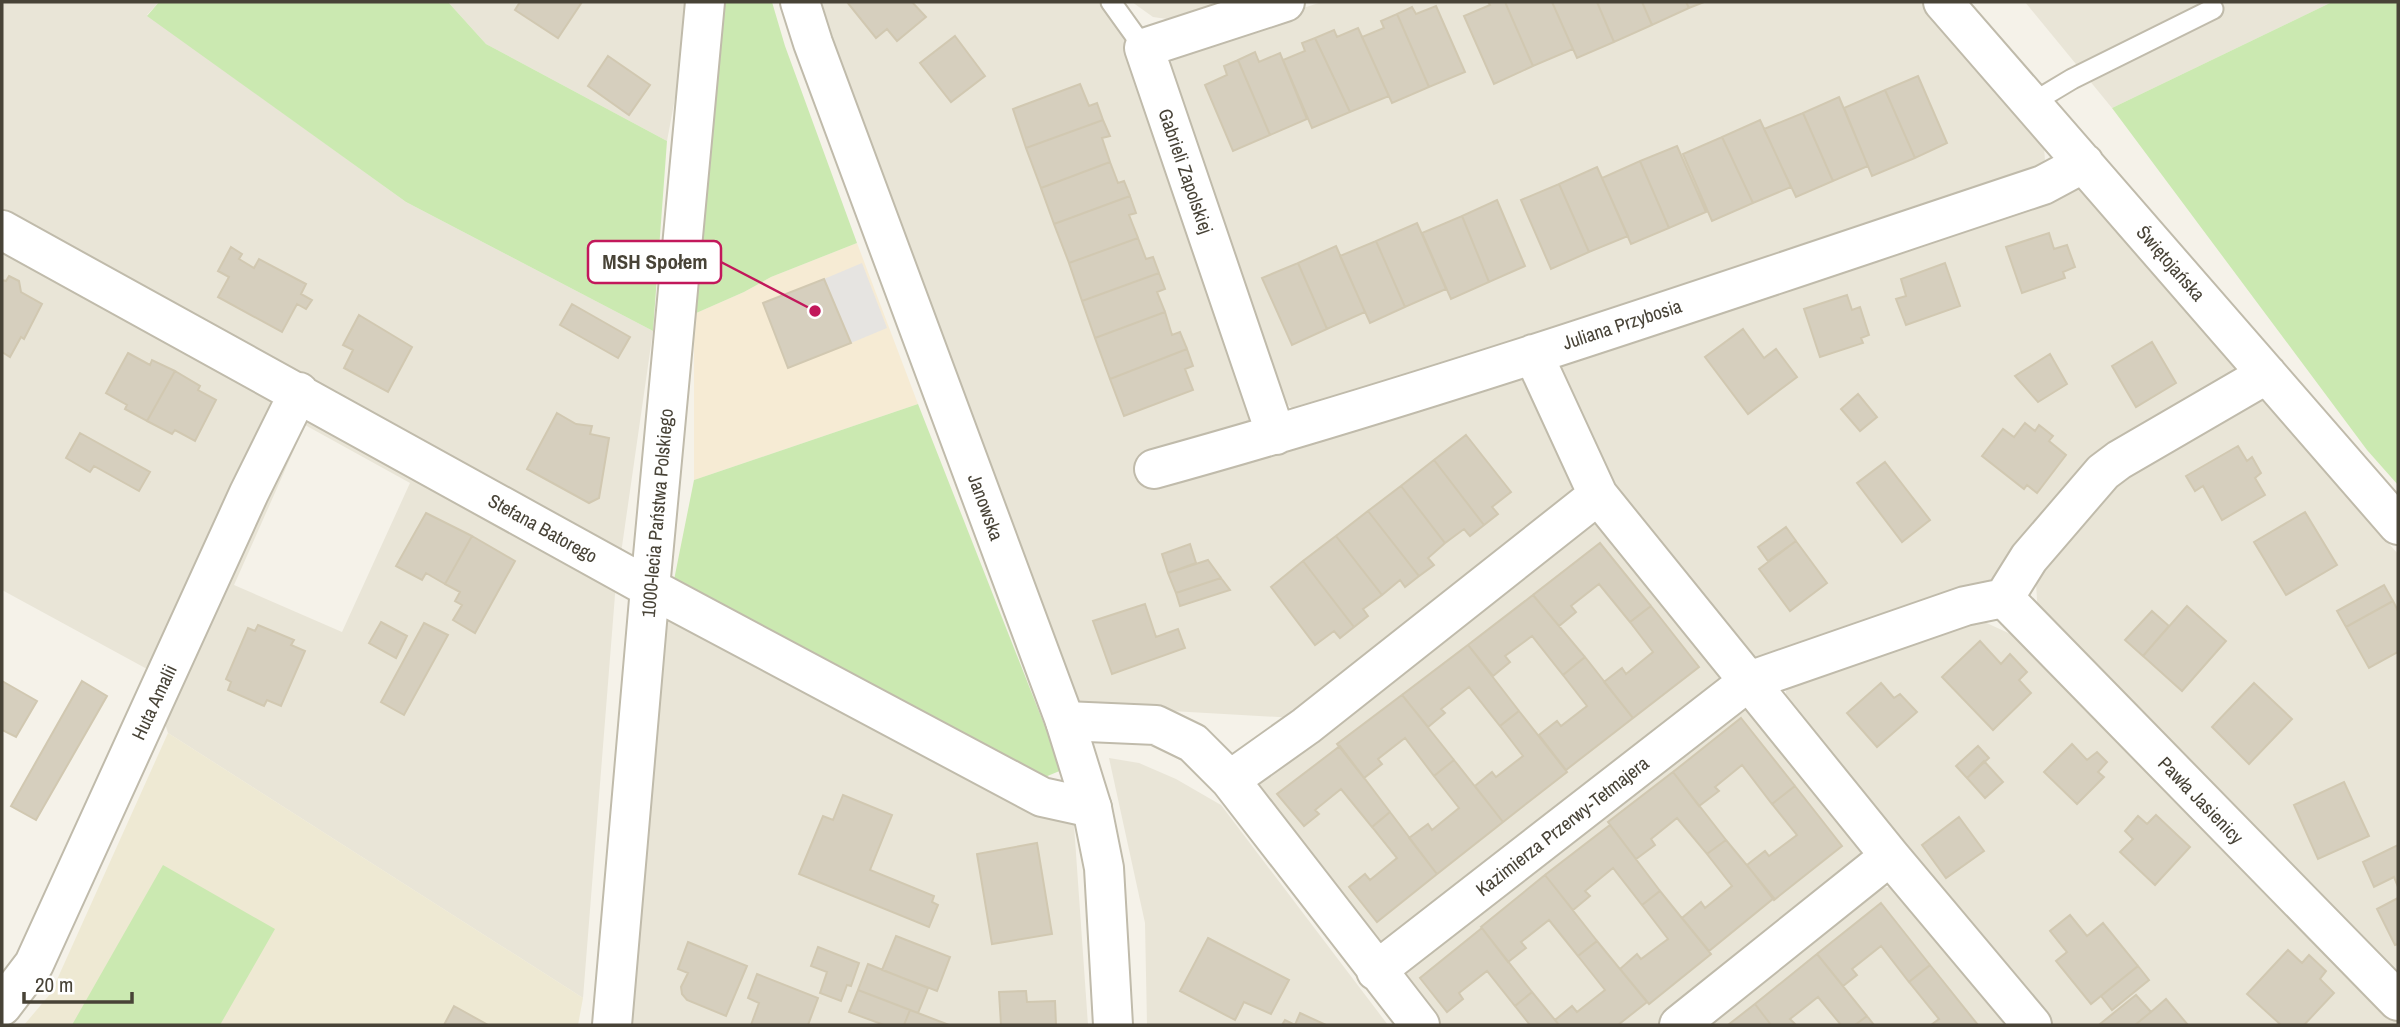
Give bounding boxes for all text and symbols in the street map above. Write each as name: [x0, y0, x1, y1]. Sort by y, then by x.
street label: Gabrieli Zapolskiej: [1152, 105, 1220, 237]
street label: Świętojańska: [2131, 220, 2211, 307]
callout: MSH Społem: [588, 241, 721, 283]
text: MSH Społem: [602, 247, 708, 276]
street label: Juliana Przybosia: [1559, 292, 1685, 355]
street label: 1000-lecia Państwa Polskiego: [635, 407, 679, 619]
street label: Janowska: [962, 470, 1010, 544]
street label: Stefana Batorego: [484, 487, 602, 569]
street label: Huta Amalii: [125, 660, 183, 744]
street label: Kazimierza Przerwy-Tetmajera: [1470, 750, 1654, 902]
street label: Pawła Jasienicy: [2153, 750, 2250, 850]
scale bar: [24, 960, 133, 1004]
text: 20 m: [35, 970, 73, 999]

